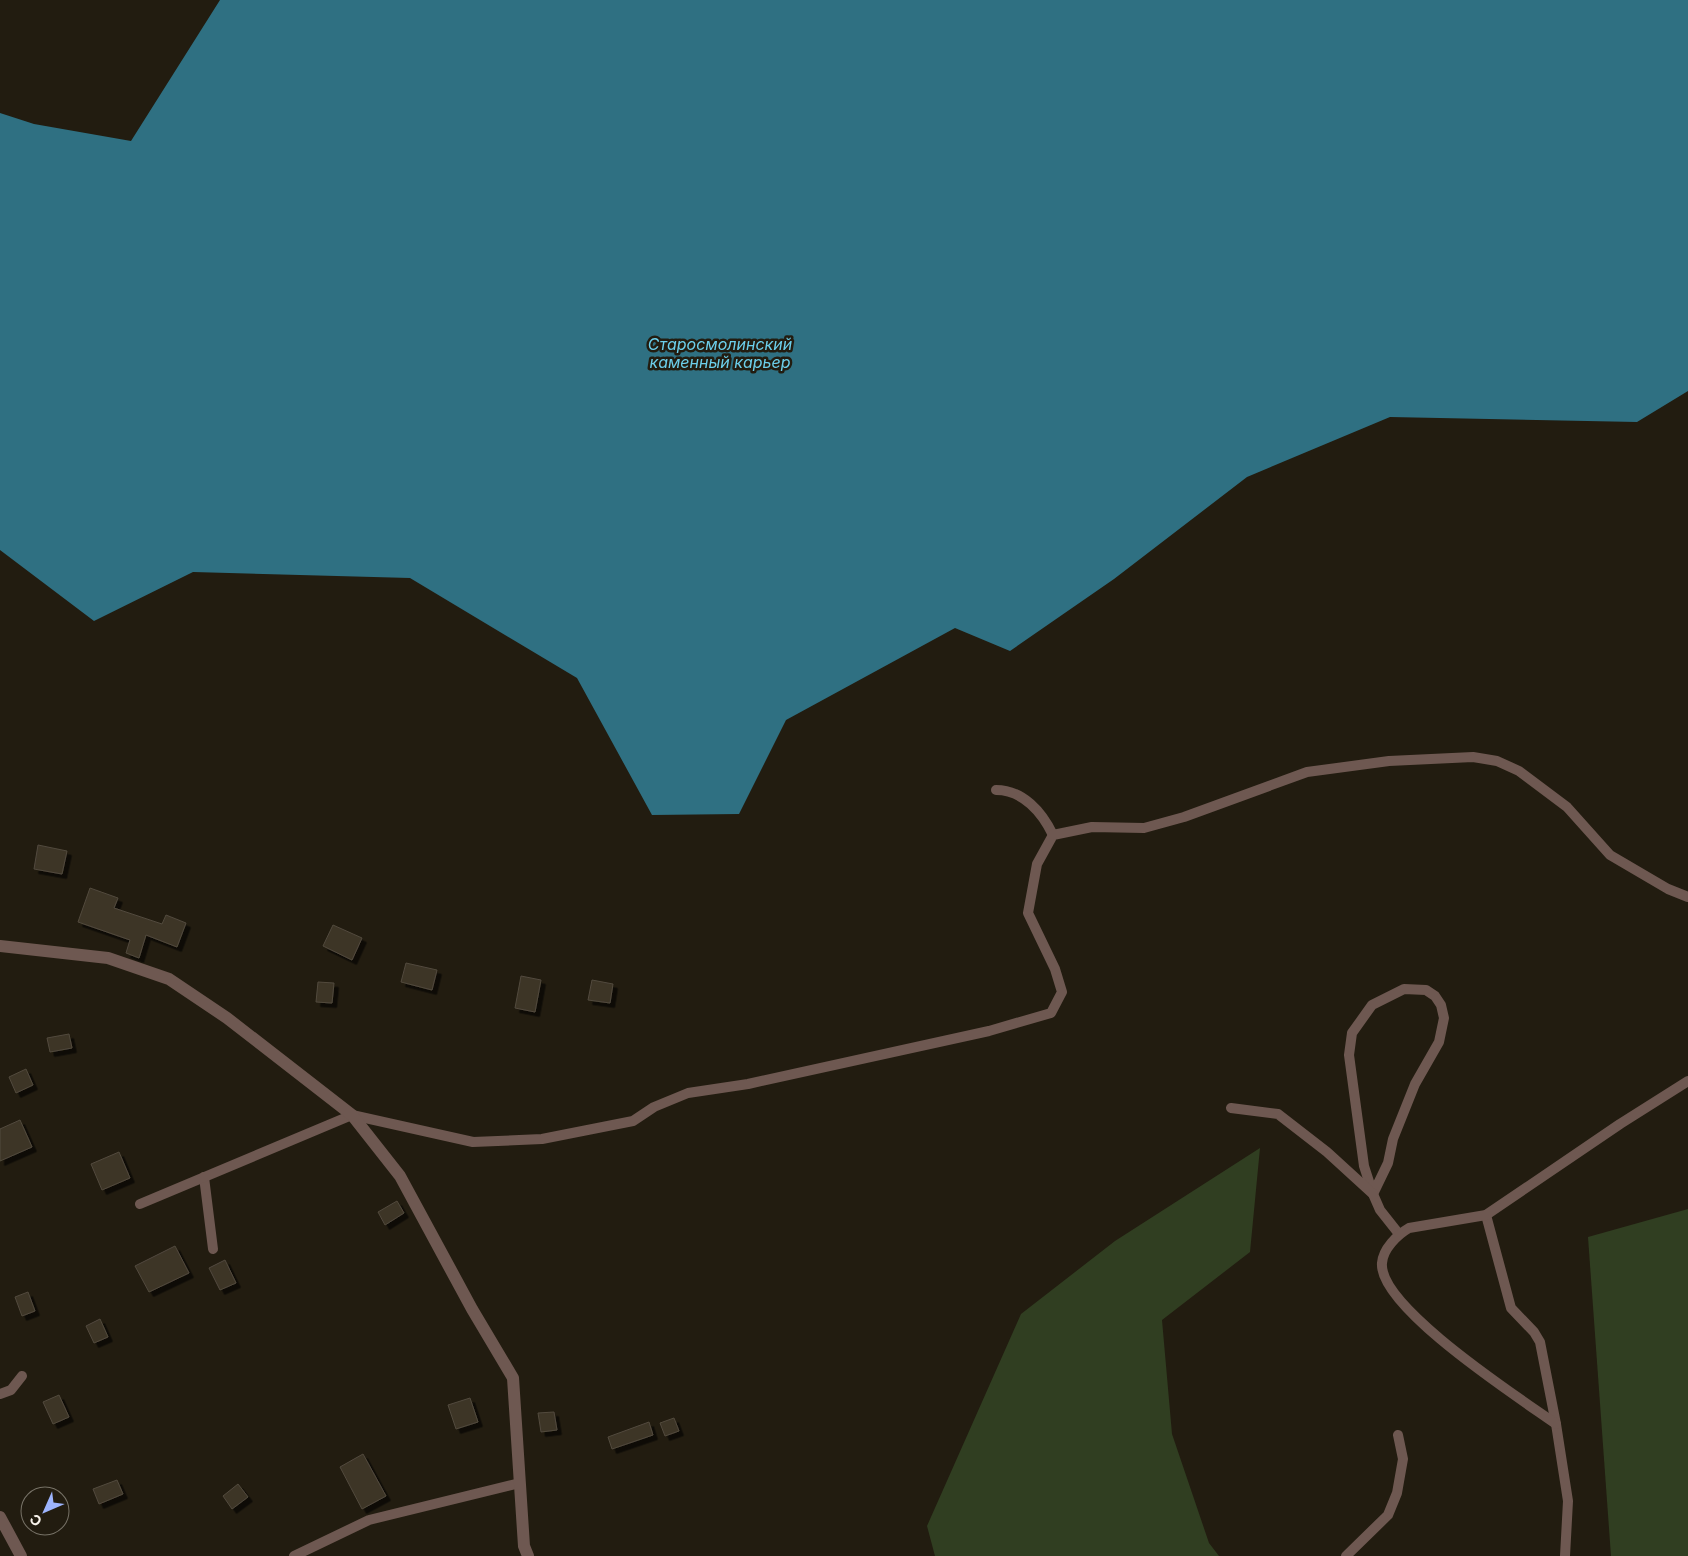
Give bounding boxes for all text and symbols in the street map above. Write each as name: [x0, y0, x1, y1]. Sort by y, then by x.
water label: Старосмолинский каменный карьер: [648, 334, 792, 372]
north arrow: [20, 1486, 70, 1536]
text: С: [26, 1511, 45, 1530]

